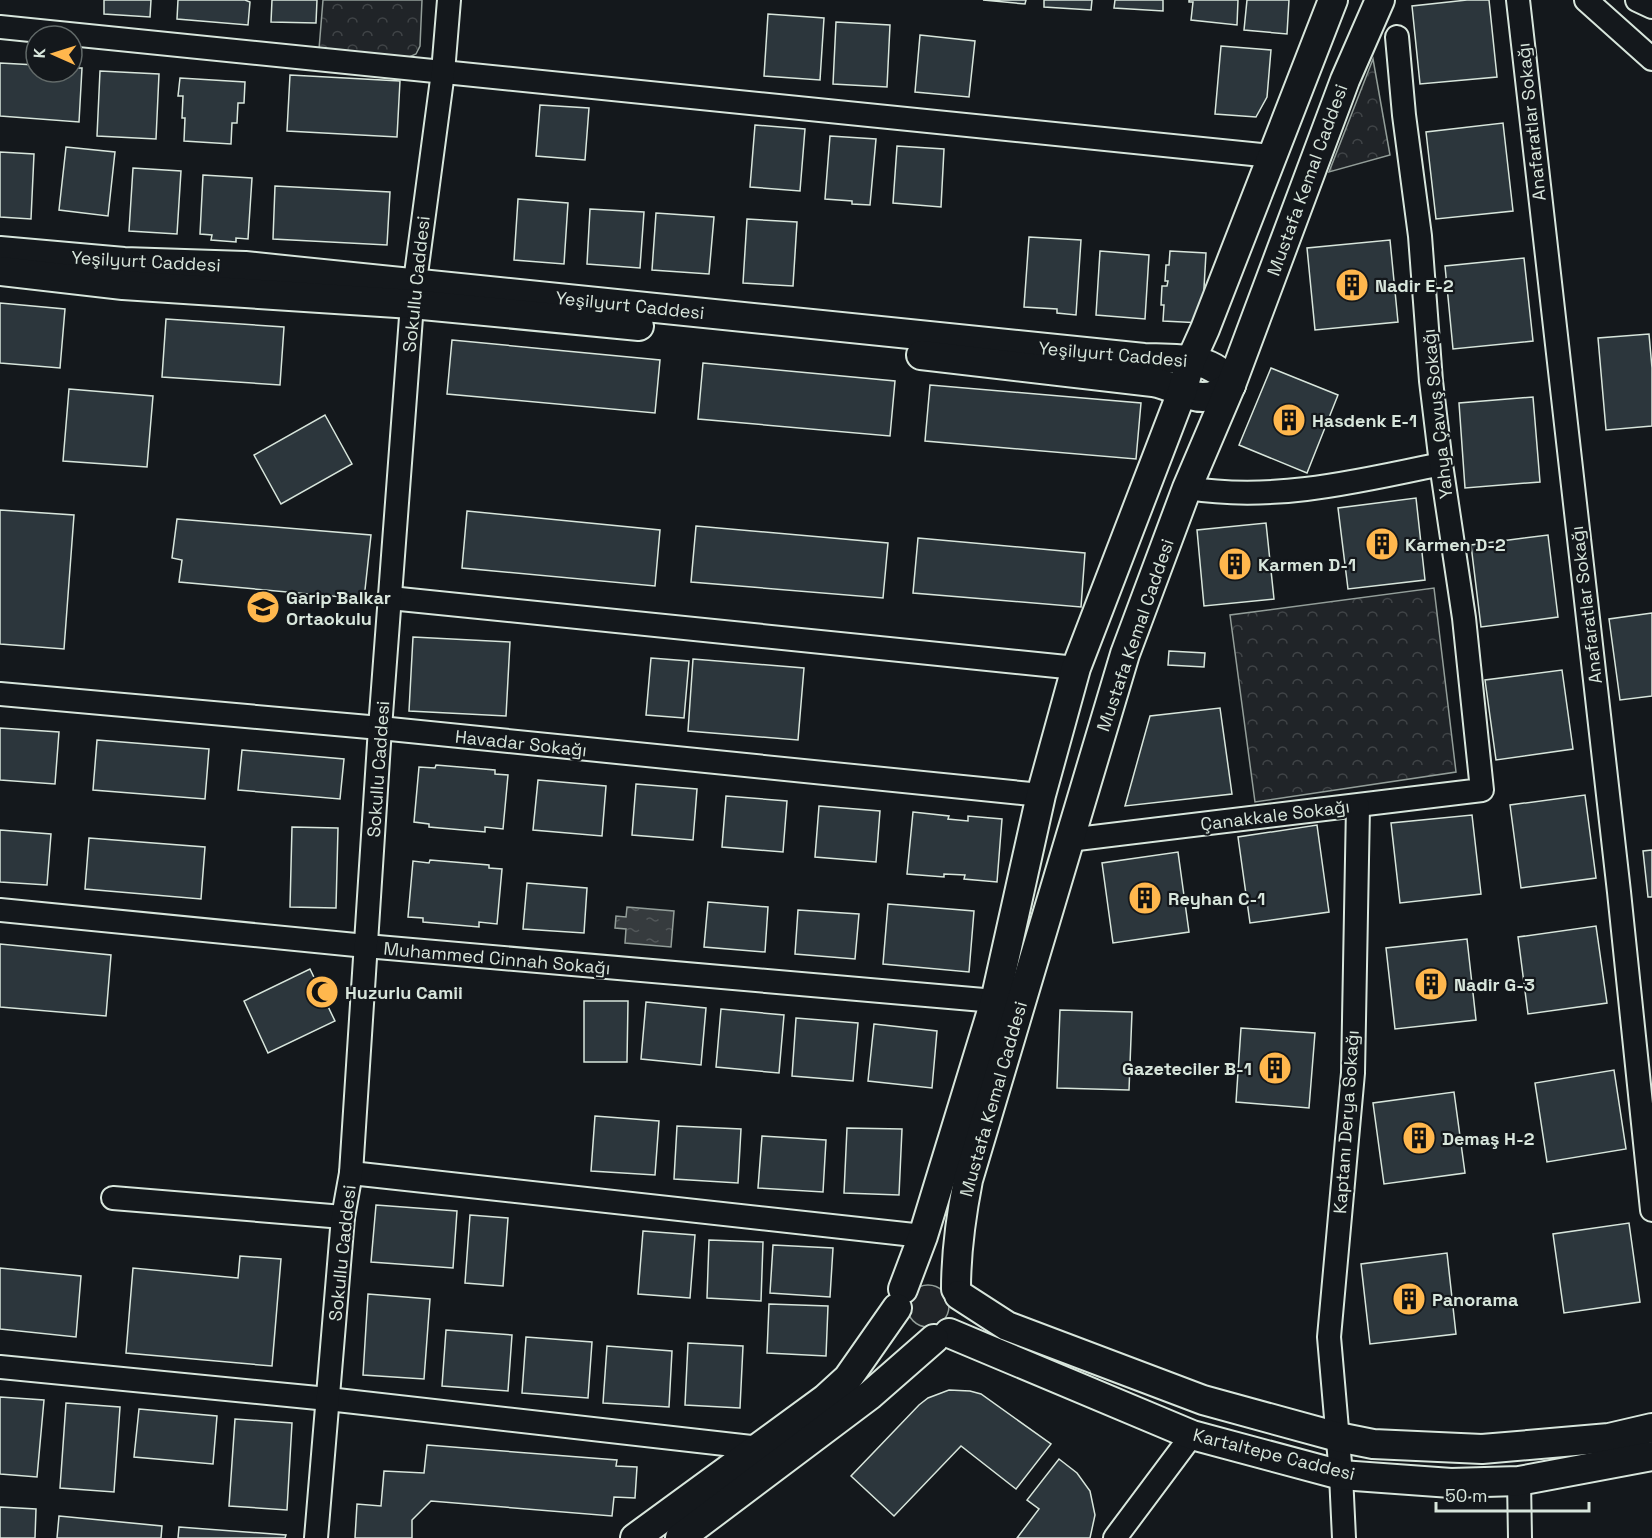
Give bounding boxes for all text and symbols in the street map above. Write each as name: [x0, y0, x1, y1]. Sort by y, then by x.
north arrow: [24, 24, 84, 84]
street label: Anafaratlar Sokağı: [1511, 42, 1551, 202]
text: K: [29, 48, 50, 59]
street label: Mustafa Kemal Caddesi: [1262, 81, 1352, 279]
street label: Sokullu Caddesi: [397, 215, 435, 353]
street label: Yeşilyurt Caddesi: [71, 246, 221, 276]
building icon: Nadir E-2: [1334, 267, 1370, 303]
place label: Nadir E-2: [1375, 274, 1454, 297]
street label: Yeşilyurt Caddesi: [554, 286, 706, 324]
street label: Yahya Çavuş Sokağı: [1417, 328, 1457, 500]
street label: Yeşilyurt Caddesi: [1038, 336, 1188, 372]
building icon: Hasdenk E-1: [1271, 402, 1307, 438]
place label: Hasdenk E-1: [1312, 409, 1417, 432]
street label: Anafaratlar Sokağı: [1565, 525, 1607, 685]
building icon: Karmen D-2: [1364, 526, 1400, 562]
place label: Karmen D-2: [1405, 533, 1506, 556]
street label: Mustafa Kemal Caddesi: [1091, 536, 1179, 734]
building icon: Karmen D-1: [1217, 546, 1253, 582]
place label: Karmen D-1: [1258, 553, 1356, 576]
place label: Garip Balkar Ortaokulu: [286, 586, 391, 630]
school or university icon: Garip Balkar Ortaokulu: [245, 589, 281, 625]
street label: Sokullu Caddesi: [362, 700, 394, 838]
street label: Havadar Sokağı: [454, 725, 588, 761]
street label: Çanakkale Sokağı: [1199, 794, 1351, 836]
building icon: Reyhan C-1: [1127, 880, 1163, 916]
place label: Reyhan C-1: [1168, 887, 1266, 910]
street label: Muhammed Cinnah Sokağı: [383, 937, 611, 979]
building icon: Nadir G-3: [1413, 966, 1449, 1002]
place label: Nadir G-3: [1454, 973, 1535, 996]
mosque icon: Huzurlu Camii: [304, 974, 340, 1010]
place label: Huzurlu Camii: [345, 981, 463, 1004]
street label: Mustafa Kemal Caddesi: [954, 999, 1032, 1199]
street label: Kaptanı Derya Sokağı: [1328, 1029, 1364, 1215]
building icon: Gazeteciler B-1: [1257, 1050, 1293, 1086]
place label: Gazeteciler B-1: [1122, 1057, 1252, 1080]
building icon: Demaş H-2: [1401, 1120, 1437, 1156]
place label: Demaş H-2: [1442, 1127, 1535, 1150]
street label: Sokullu Caddesi: [323, 1184, 361, 1322]
building icon: Panorama: [1391, 1281, 1427, 1317]
place label: Panorama: [1432, 1288, 1519, 1311]
street label: Kartaltepe Caddesi: [1191, 1423, 1357, 1485]
scale bar: [1436, 1475, 1589, 1513]
text: 50 m: [1445, 1484, 1487, 1507]

